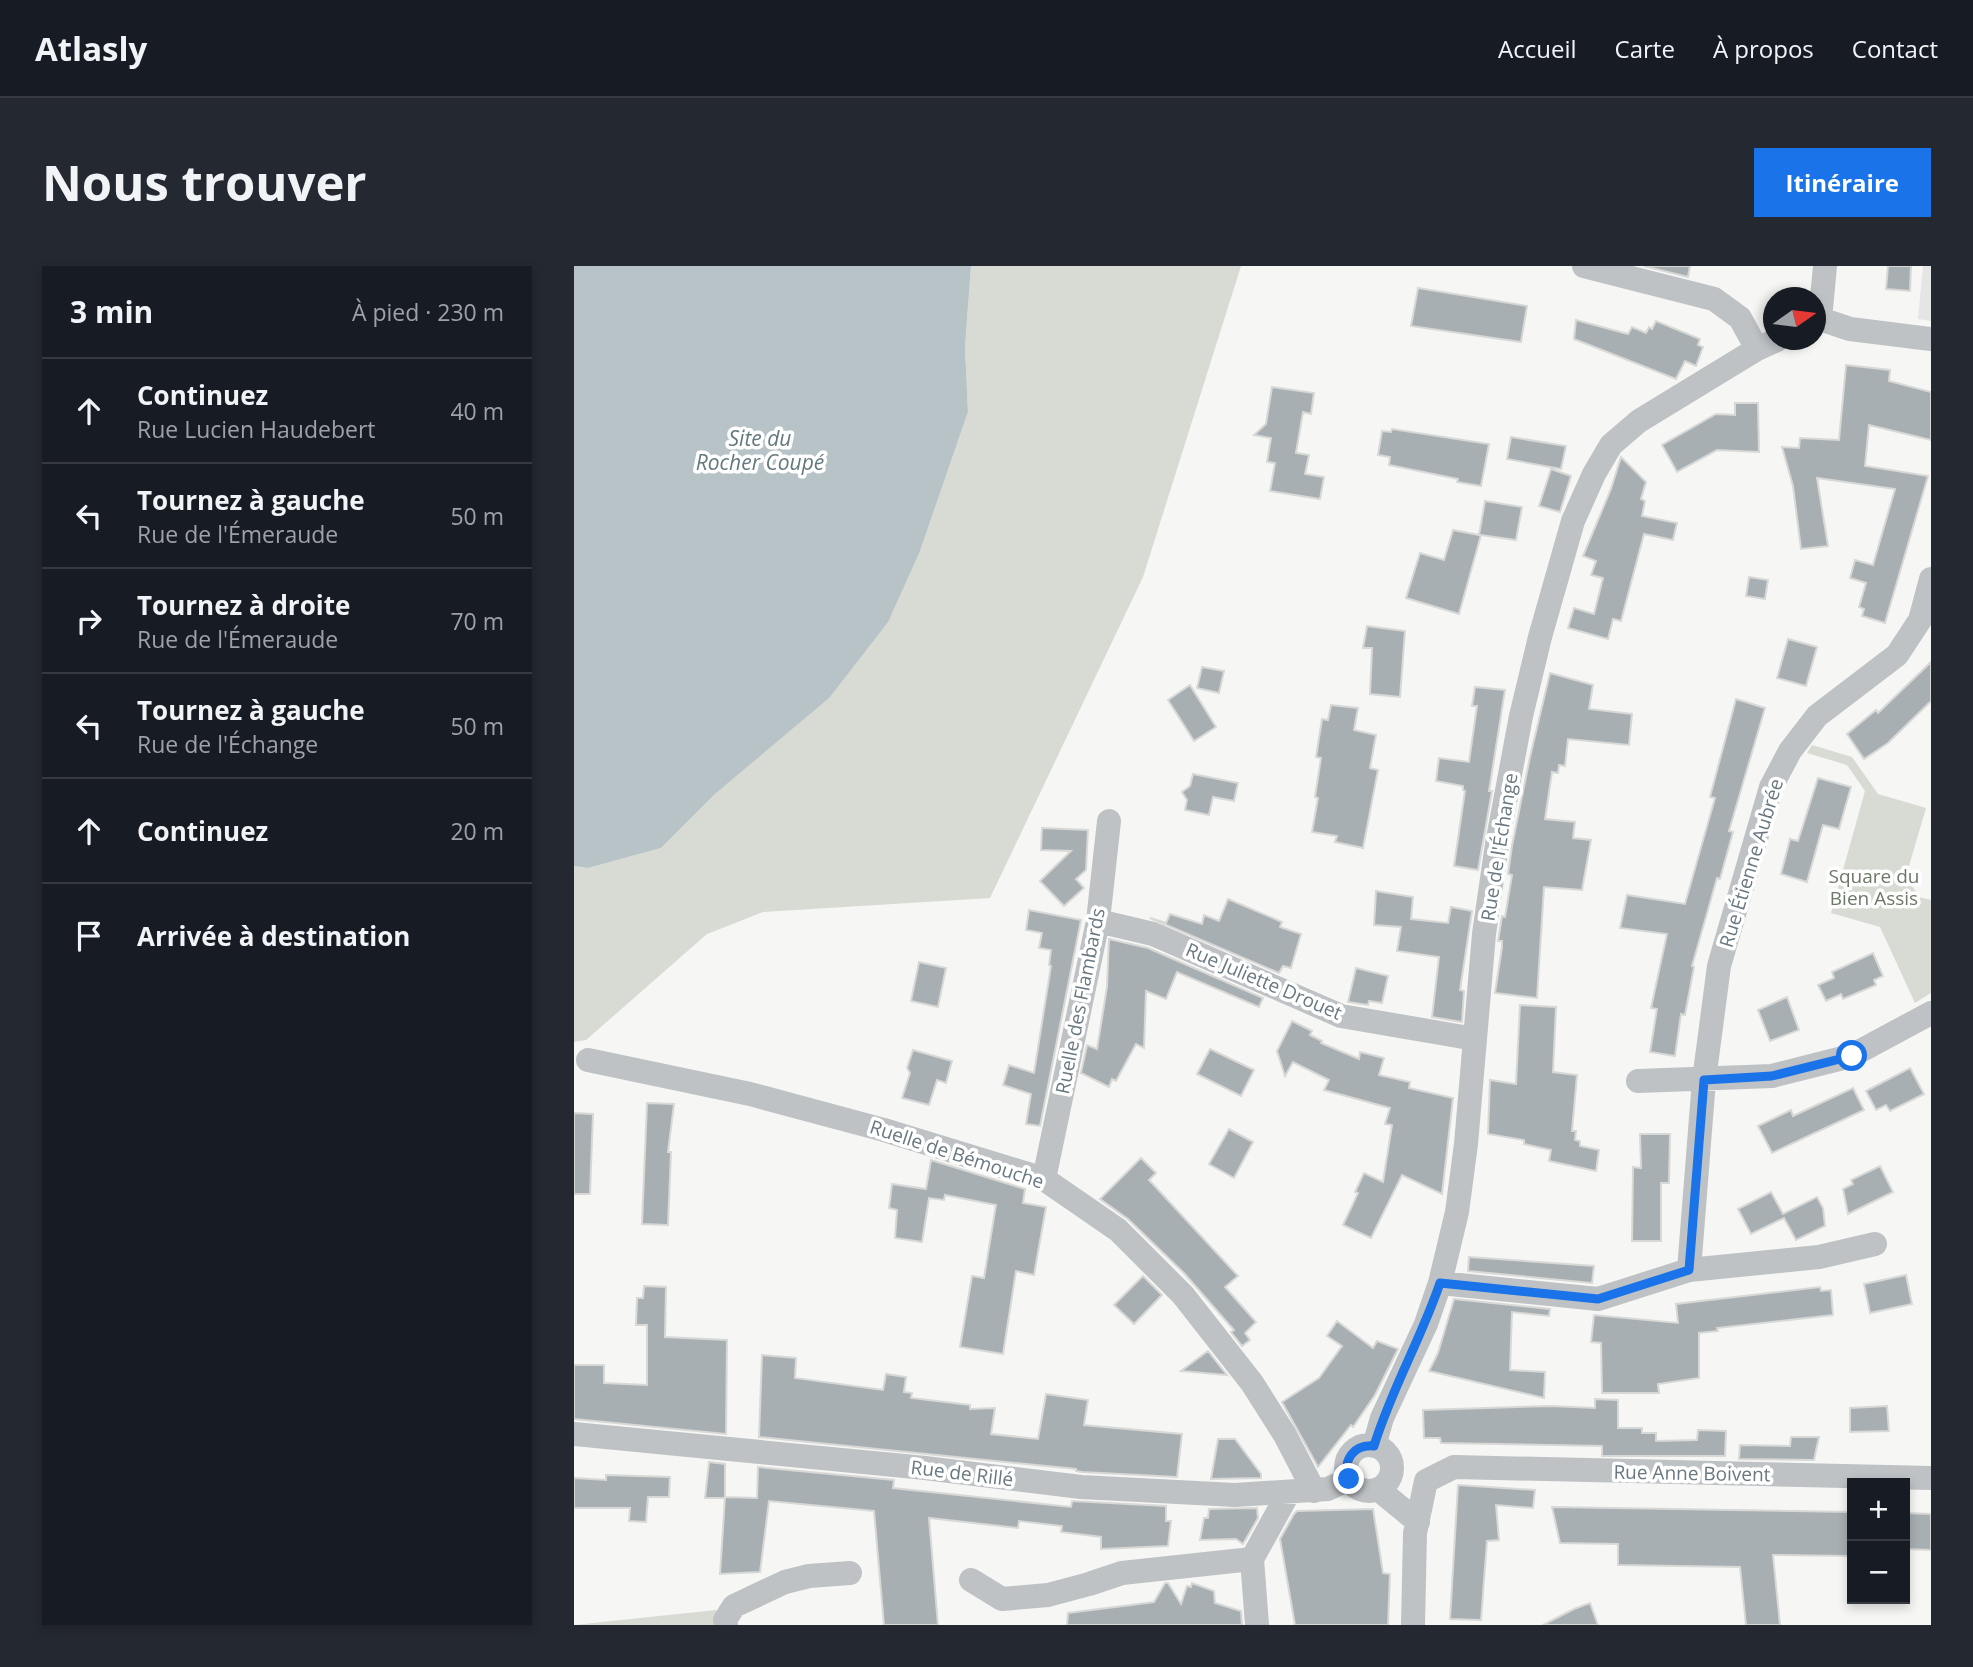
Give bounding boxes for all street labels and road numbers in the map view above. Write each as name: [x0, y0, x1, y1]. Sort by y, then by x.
street label: Rue de l'Échange: [1474, 771, 1524, 923]
street label: Rue Étienne Aubrée: [1713, 775, 1789, 951]
street label: Ruelle des Flambards: [1049, 906, 1111, 1096]
street label: Rue Juliette Drouet: [1182, 936, 1346, 1026]
street label: Ruelle de Bémouche: [867, 1114, 1047, 1194]
street label: Rue de Rillé: [909, 1454, 1015, 1492]
street label: Rue Anne Boivent: [1613, 1459, 1771, 1487]

